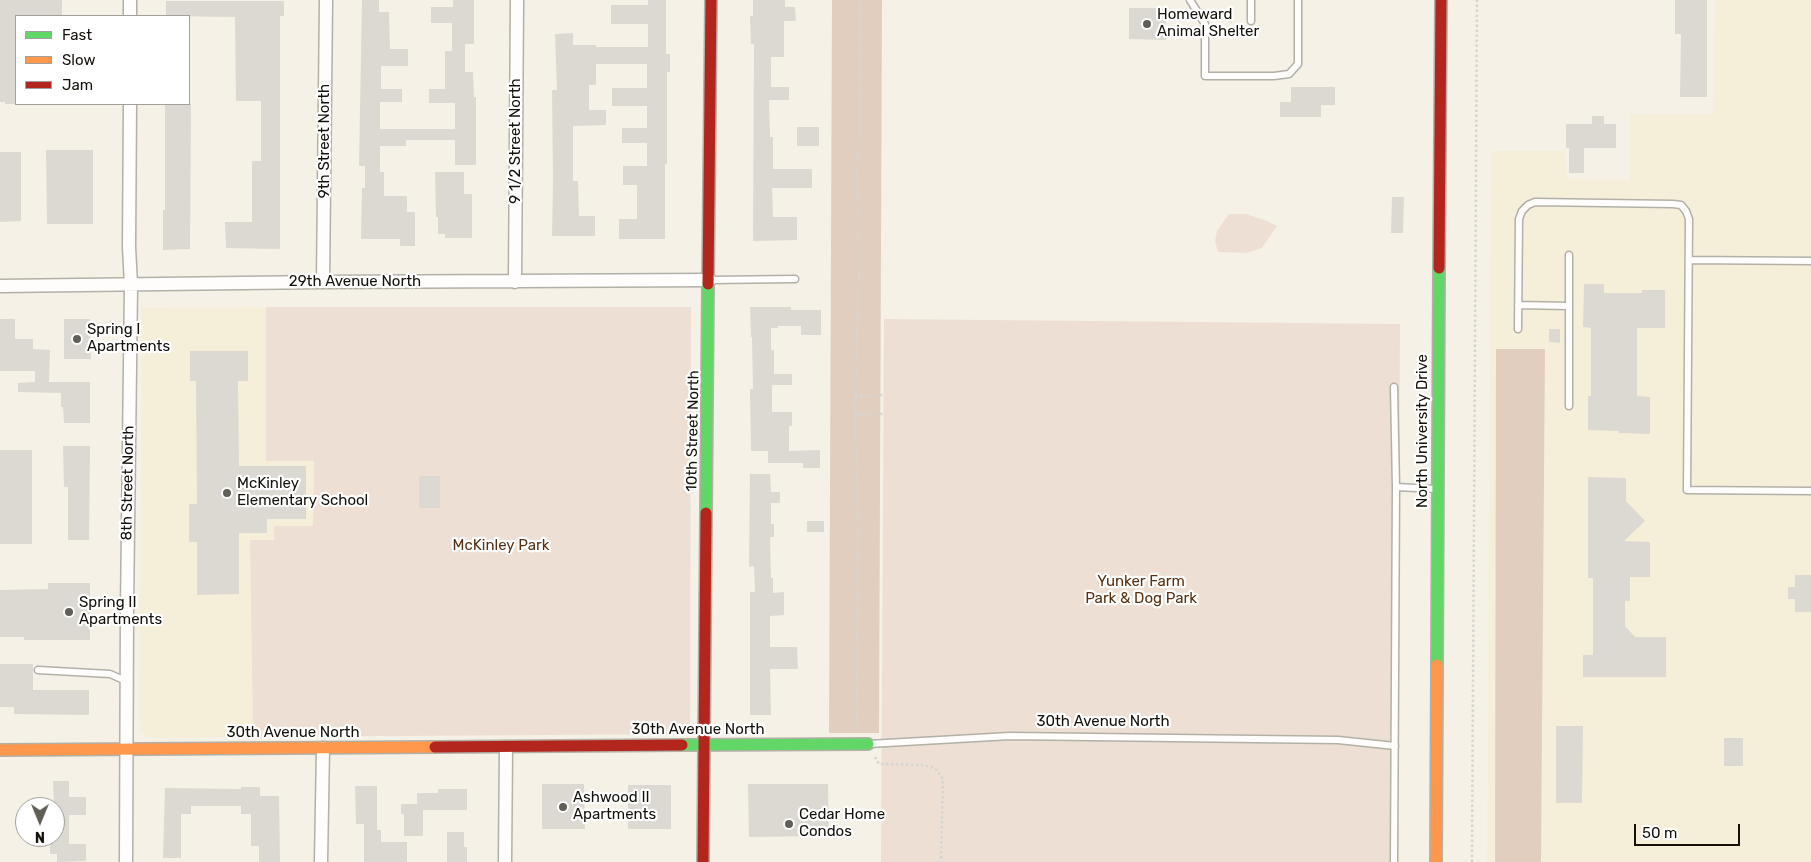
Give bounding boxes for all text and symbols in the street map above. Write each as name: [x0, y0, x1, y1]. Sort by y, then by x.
place label: Homeward Animal Shelter: [1157, 6, 1259, 41]
legend: [15, 15, 190, 105]
marker: Homeward Animal Shelter: [1141, 18, 1153, 30]
text: Fast: [62, 26, 92, 44]
text: Slow: [62, 51, 95, 69]
text: Jam: [62, 76, 93, 94]
street label: 9 1/2 Street North: [507, 78, 525, 204]
street label: 9th Street North: [316, 84, 334, 198]
street label: 29th Avenue North: [289, 273, 421, 291]
place label: Spring I Apartments: [87, 321, 170, 356]
marker: Spring I Apartments: [71, 333, 83, 345]
street label: North University Drive: [1414, 354, 1432, 508]
street label: 10th Street North: [683, 370, 703, 492]
street label: 8th Street North: [118, 425, 138, 541]
place label: McKinley Elementary School: [237, 475, 368, 510]
marker: McKinley Elementary School: [221, 487, 233, 499]
park label: McKinley Park: [453, 537, 549, 555]
park label: Yunker Farm Park & Dog Park: [1085, 573, 1197, 608]
place label: Spring II Apartments: [79, 594, 162, 629]
marker: Spring II Apartments: [63, 606, 75, 618]
street label: 30th Avenue North: [1036, 713, 1170, 731]
street label: 30th Avenue North: [631, 721, 765, 739]
street label: 30th Avenue North: [226, 724, 360, 742]
place label: Ashwood II Apartments: [573, 789, 656, 824]
north arrow: [15, 797, 65, 847]
marker: Ashwood II Apartments: [557, 801, 569, 813]
place label: Cedar Home Condos: [799, 806, 885, 841]
scale bar: [1636, 814, 1742, 846]
marker: Cedar Home Condos: [783, 818, 795, 830]
text: 50 m: [1642, 824, 1677, 842]
text: N: [35, 828, 45, 845]

